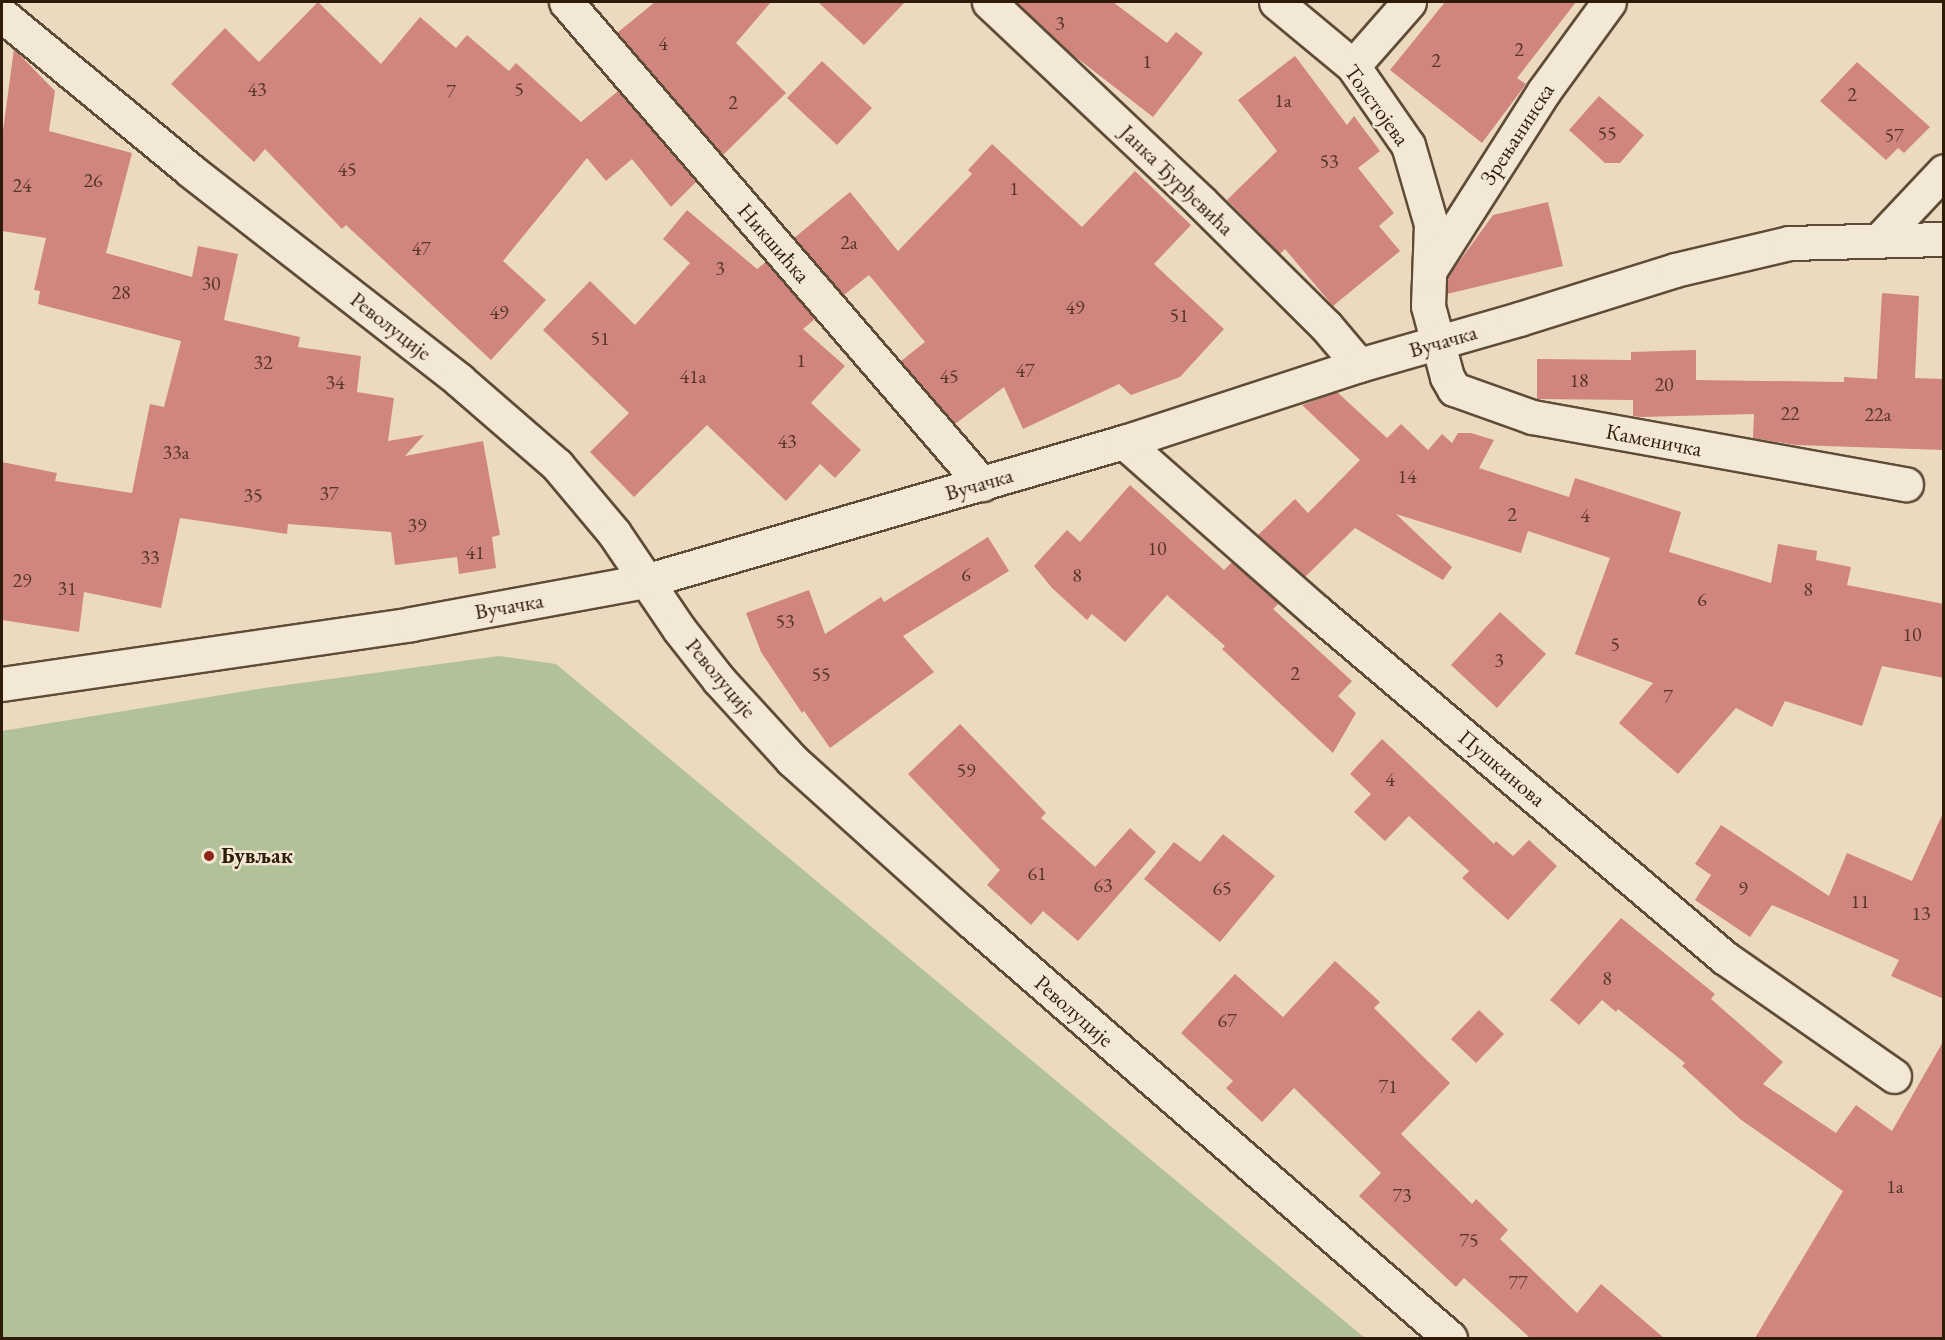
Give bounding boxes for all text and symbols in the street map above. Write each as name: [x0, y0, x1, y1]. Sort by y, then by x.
house number: 3: [1055, 11, 1065, 35]
house number: 4: [658, 31, 668, 55]
house number: 2: [1514, 37, 1524, 61]
house number: 2: [1431, 48, 1441, 72]
house number: 1: [1142, 49, 1152, 73]
street label: Толстојева: [1339, 59, 1415, 151]
house number: 43: [247, 77, 267, 101]
house number: 5: [514, 77, 524, 101]
street label: Зрењанинска: [1474, 78, 1560, 190]
house number: 7: [446, 79, 456, 103]
house number: 2: [1847, 82, 1857, 106]
house number: 1a: [1274, 88, 1292, 112]
house number: 2: [728, 90, 738, 114]
street label: Јанка Ђурђевића: [1114, 119, 1240, 241]
house number: 55: [1597, 121, 1617, 145]
house number: 57: [1884, 123, 1904, 147]
house number: 53: [1319, 149, 1339, 173]
house number: 45: [337, 157, 357, 181]
house number: 26: [83, 168, 103, 192]
house number: 24: [12, 173, 32, 197]
house number: 1: [1009, 176, 1019, 200]
street label: Никшићка: [732, 198, 816, 288]
house number: 2a: [840, 230, 858, 254]
house number: 47: [411, 236, 431, 260]
house number: 3: [715, 256, 725, 280]
house number: 30: [201, 271, 221, 295]
house number: 28: [111, 280, 131, 304]
street label: Револуције: [345, 286, 437, 366]
house number: 49: [1065, 295, 1085, 319]
house number: 49: [489, 300, 509, 324]
house number: 51: [1169, 303, 1189, 327]
street label: Вучачка: [1406, 319, 1480, 363]
house number: 51: [590, 326, 610, 350]
house number: 1: [796, 348, 806, 372]
house number: 32: [253, 350, 273, 374]
house number: 47: [1015, 358, 1035, 382]
house number: 41a: [679, 364, 707, 388]
house number: 45: [939, 364, 959, 388]
house number: 18: [1569, 368, 1589, 392]
house number: 34: [325, 370, 345, 394]
house number: 20: [1654, 372, 1674, 396]
house number: 22: [1780, 401, 1800, 425]
house number: 22a: [1864, 402, 1892, 426]
street label: Каменичка: [1604, 418, 1704, 462]
house number: 43: [777, 429, 797, 453]
house number: 33a: [162, 440, 190, 464]
street label: Вучачка: [942, 462, 1016, 506]
house number: 14: [1397, 464, 1417, 488]
house number: 37: [319, 481, 339, 505]
house number: 35: [243, 483, 263, 507]
house number: 2: [1507, 502, 1517, 526]
house number: 4: [1580, 503, 1590, 527]
house number: 39: [407, 513, 427, 537]
house number: 10: [1147, 536, 1167, 560]
house number: 41: [465, 540, 485, 564]
house number: 33: [140, 545, 160, 569]
house number: 6: [961, 562, 971, 586]
house number: 8: [1072, 563, 1082, 587]
house number: 29: [12, 568, 32, 592]
house number: 31: [57, 576, 77, 600]
house number: 8: [1803, 577, 1813, 601]
street label: Вучачка: [472, 587, 546, 625]
house number: 6: [1697, 587, 1707, 611]
house number: 53: [775, 609, 795, 633]
house number: 10: [1902, 622, 1922, 646]
house number: 5: [1610, 632, 1620, 656]
street label: Револуције: [680, 633, 762, 723]
house number: 3: [1494, 648, 1504, 672]
house number: 2: [1290, 661, 1300, 685]
house number: 55: [811, 662, 831, 686]
house number: 7: [1663, 684, 1673, 708]
street label: Пушкинова: [1453, 724, 1551, 812]
house number: 59: [956, 758, 976, 782]
house number: 4: [1385, 767, 1395, 791]
place label: Бувљак: [221, 843, 293, 869]
marker: Бувљак: [202, 849, 216, 863]
house number: 61: [1027, 861, 1047, 885]
house number: 63: [1093, 873, 1113, 897]
house number: 65: [1212, 876, 1232, 900]
house number: 9: [1738, 876, 1748, 900]
house number: 11: [1850, 889, 1870, 913]
house number: 13: [1911, 901, 1931, 925]
house number: 8: [1602, 966, 1612, 990]
street label: Револуције: [1029, 970, 1119, 1052]
house number: 67: [1217, 1008, 1237, 1032]
house number: 71: [1378, 1074, 1398, 1098]
house number: 1a: [1886, 1174, 1904, 1198]
house number: 73: [1392, 1183, 1412, 1207]
house number: 75: [1459, 1228, 1479, 1252]
house number: 77: [1508, 1270, 1528, 1294]

